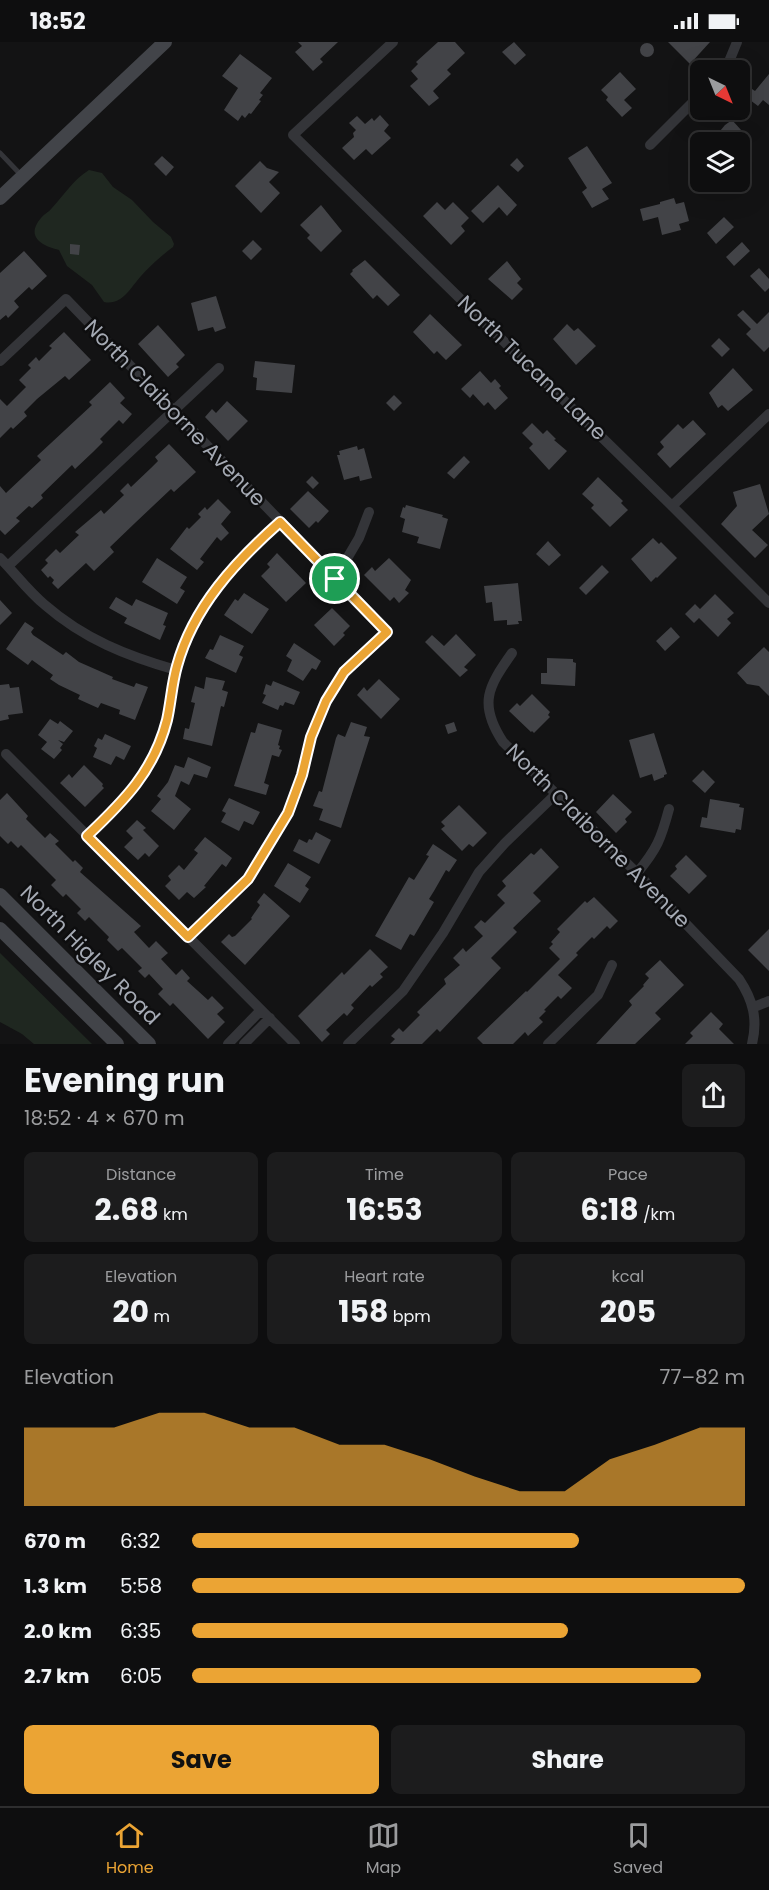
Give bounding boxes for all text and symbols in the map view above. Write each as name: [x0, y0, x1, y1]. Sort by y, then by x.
text: 18:52: [30, 6, 86, 37]
north arrow: [690, 60, 750, 120]
map controls: [690, 60, 750, 192]
button: layers: [690, 132, 750, 192]
street label: North Tucana Lane: [451, 289, 613, 447]
street label: North Claiborne Avenue: [78, 313, 273, 513]
pin: [309, 553, 360, 604]
icon: arrive: [318, 562, 351, 595]
street label: North Claiborne Avenue: [500, 737, 697, 934]
street label: North Higley Road: [14, 878, 167, 1031]
text: Evening run: [24, 1057, 225, 1104]
button: share: [682, 1064, 745, 1127]
text: 18:52 · 4 × 670 m: [24, 1104, 185, 1132]
text: Distance: [106, 1163, 176, 1186]
text: Time: [365, 1163, 404, 1186]
text: Pace: [608, 1163, 648, 1186]
text: 2.68: [95, 1188, 159, 1231]
text: 16:53: [346, 1188, 423, 1231]
text: 6:18: [580, 1188, 639, 1231]
text: km: [159, 1203, 188, 1226]
text: /km: [639, 1203, 675, 1226]
text: Elevation: [105, 1265, 177, 1288]
text: Heart rate: [344, 1265, 425, 1288]
text: kcal: [611, 1265, 644, 1288]
text: 20: [112, 1290, 149, 1333]
text: 158: [338, 1290, 388, 1333]
text: 205: [600, 1290, 656, 1333]
text: m: [149, 1305, 170, 1328]
text: bpm: [388, 1305, 431, 1328]
text: Elevation: [24, 1363, 114, 1391]
text: 77–82 m: [660, 1363, 745, 1391]
text: 670 m: [24, 1527, 86, 1555]
text: 6:32: [120, 1527, 160, 1555]
text: 1.3 km: [24, 1572, 87, 1600]
text: 5:58: [120, 1572, 162, 1600]
text: 2.0 km: [24, 1617, 92, 1645]
text: 6:35: [120, 1617, 161, 1645]
text: 2.7 km: [24, 1662, 90, 1690]
text: 6:05: [120, 1662, 162, 1690]
button: Save: [24, 1725, 379, 1794]
button: Share: [391, 1725, 745, 1794]
tab: Home: [106, 1819, 154, 1880]
tab: Map: [366, 1819, 401, 1880]
tab: Saved: [613, 1819, 663, 1880]

